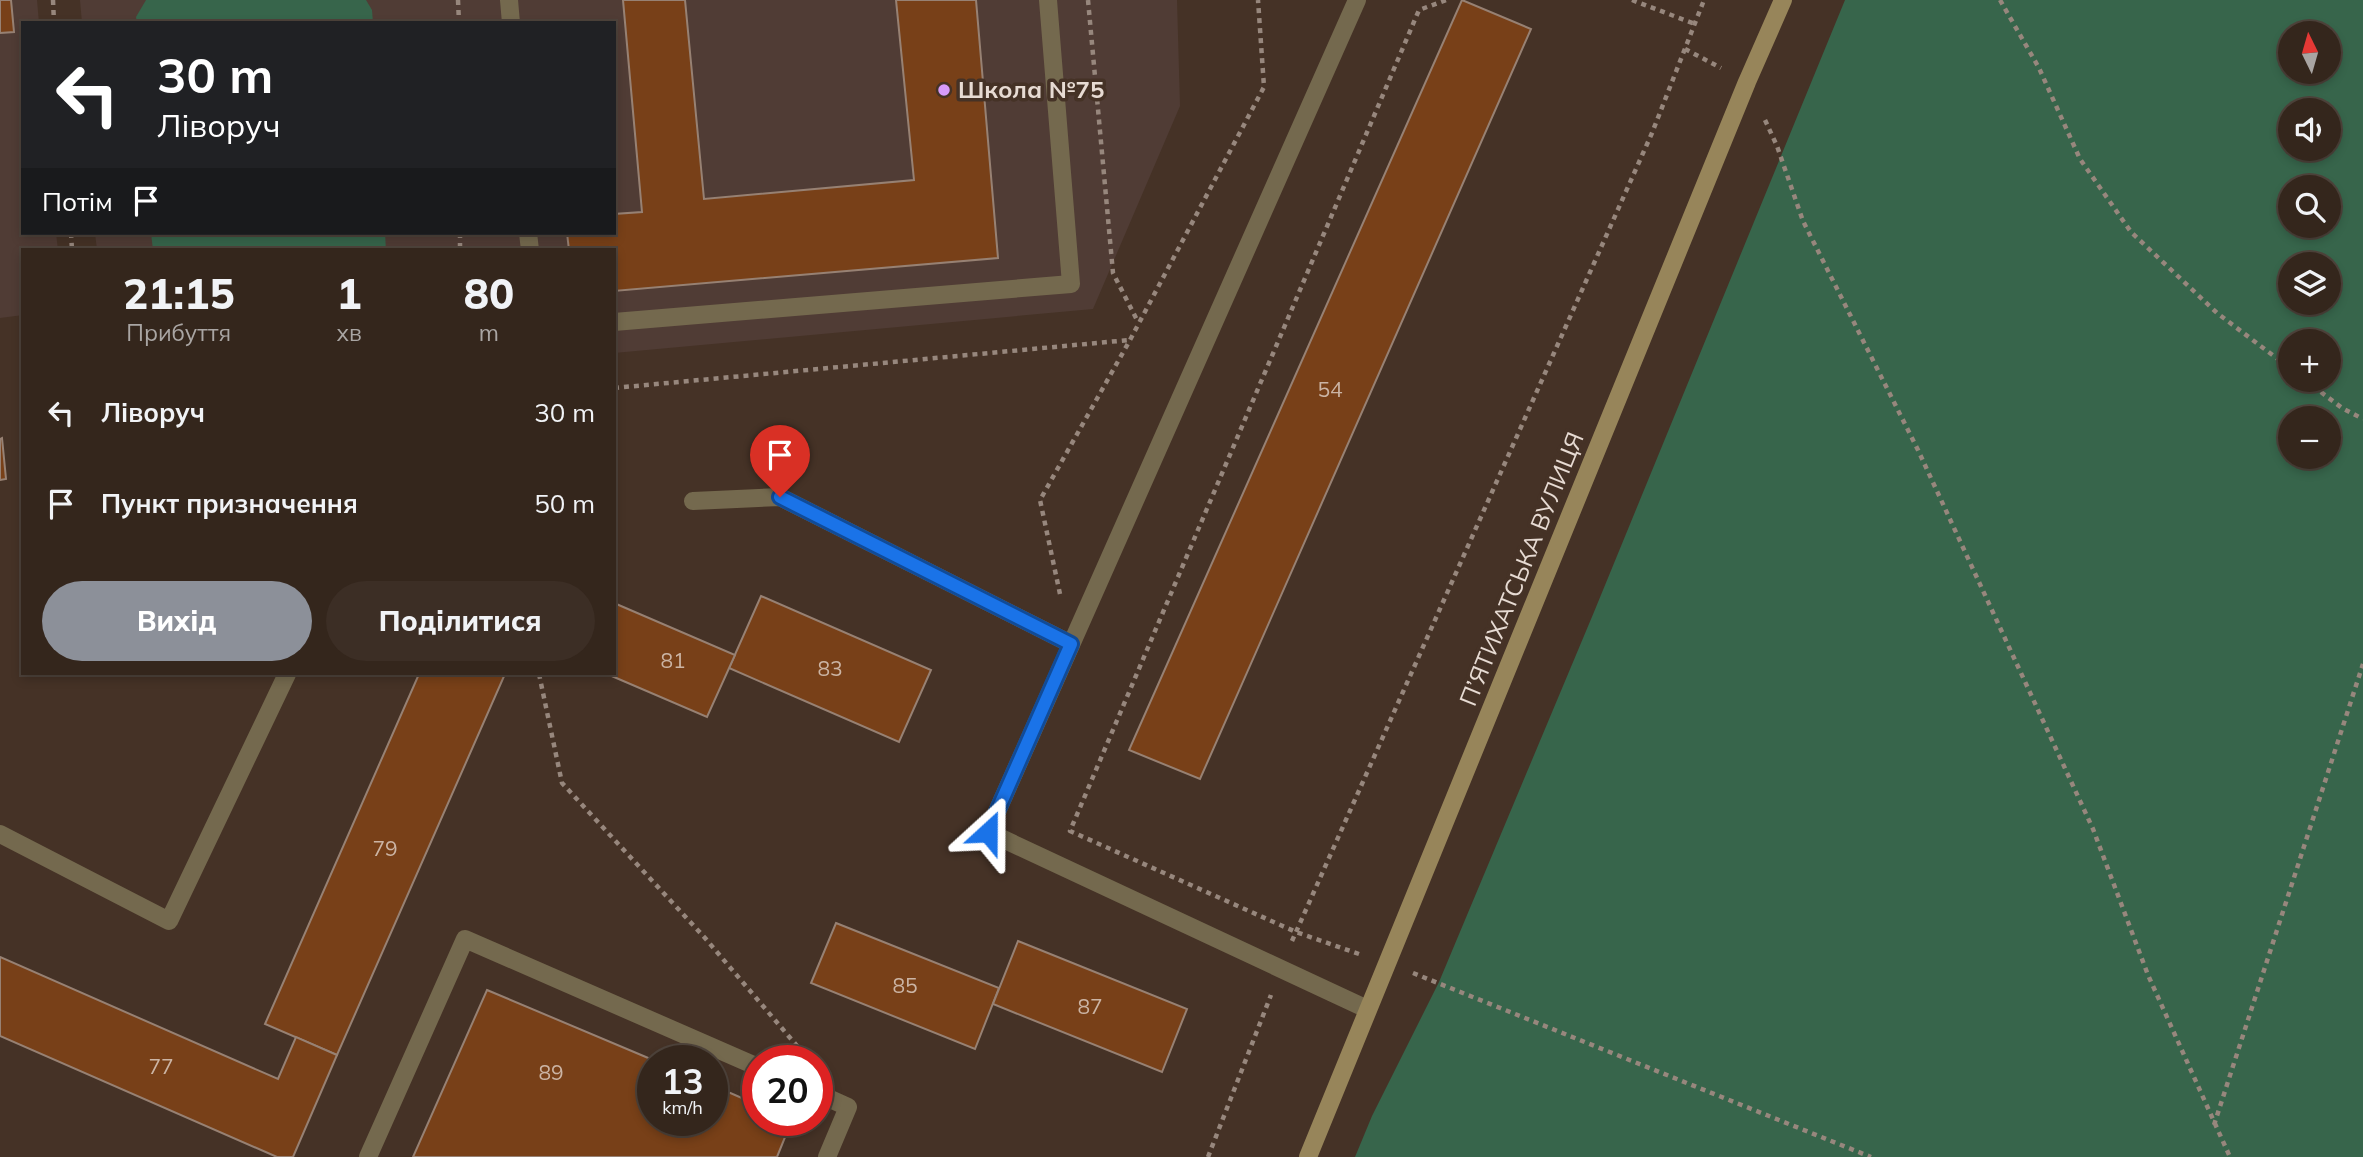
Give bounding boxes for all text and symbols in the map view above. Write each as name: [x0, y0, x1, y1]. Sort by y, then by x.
north arrow: [2278, 21, 2342, 84]
map controls: [2278, 21, 2341, 469]
text: 30 m: [157, 44, 273, 105]
icon: left: [42, 49, 133, 140]
place label: Школа №75: [958, 74, 1104, 104]
marker: Школа №75: [936, 82, 952, 98]
button: sound: [2278, 98, 2341, 161]
text: Ліворуч: [157, 105, 280, 145]
button: search: [2278, 175, 2341, 238]
icon: arrive: [127, 182, 165, 220]
text: Потім: [42, 185, 113, 218]
button: layers: [2278, 252, 2341, 315]
text: 21:15: [123, 267, 235, 320]
text: 1: [337, 267, 362, 320]
text: 80: [464, 267, 514, 320]
text: Прибуття: [126, 318, 231, 347]
text: хв: [336, 318, 362, 347]
text: m: [479, 318, 499, 347]
button: +: [2278, 329, 2341, 392]
house number: 54: [1317, 376, 1343, 402]
icon: left: [42, 394, 80, 432]
text: Ліворуч: [101, 396, 205, 429]
text: 30 m: [534, 396, 595, 429]
button: −: [2278, 406, 2341, 469]
pin: [750, 425, 810, 497]
street label: П’ЯТИХАТСЬКА ВУЛИЦЯ: [1452, 427, 1590, 710]
icon: arrive: [761, 436, 799, 474]
icon: arrive: [42, 485, 80, 523]
text: Пункт призначення: [101, 487, 358, 520]
text: 50 m: [534, 487, 595, 520]
button: Вихід: [42, 581, 312, 661]
button: Поділитися: [326, 581, 595, 661]
house number: 81: [660, 647, 686, 673]
house number: 83: [817, 655, 843, 681]
position arrow: [951, 795, 1025, 869]
house number: 79: [372, 835, 398, 861]
house number: 85: [892, 972, 918, 998]
house number: 87: [1077, 993, 1103, 1019]
speed limit sign: 20: [742, 1045, 833, 1136]
house number: 77: [148, 1053, 174, 1079]
house number: 89: [538, 1059, 564, 1085]
text: 13: [661, 1059, 704, 1103]
text: km/h: [662, 1096, 703, 1119]

